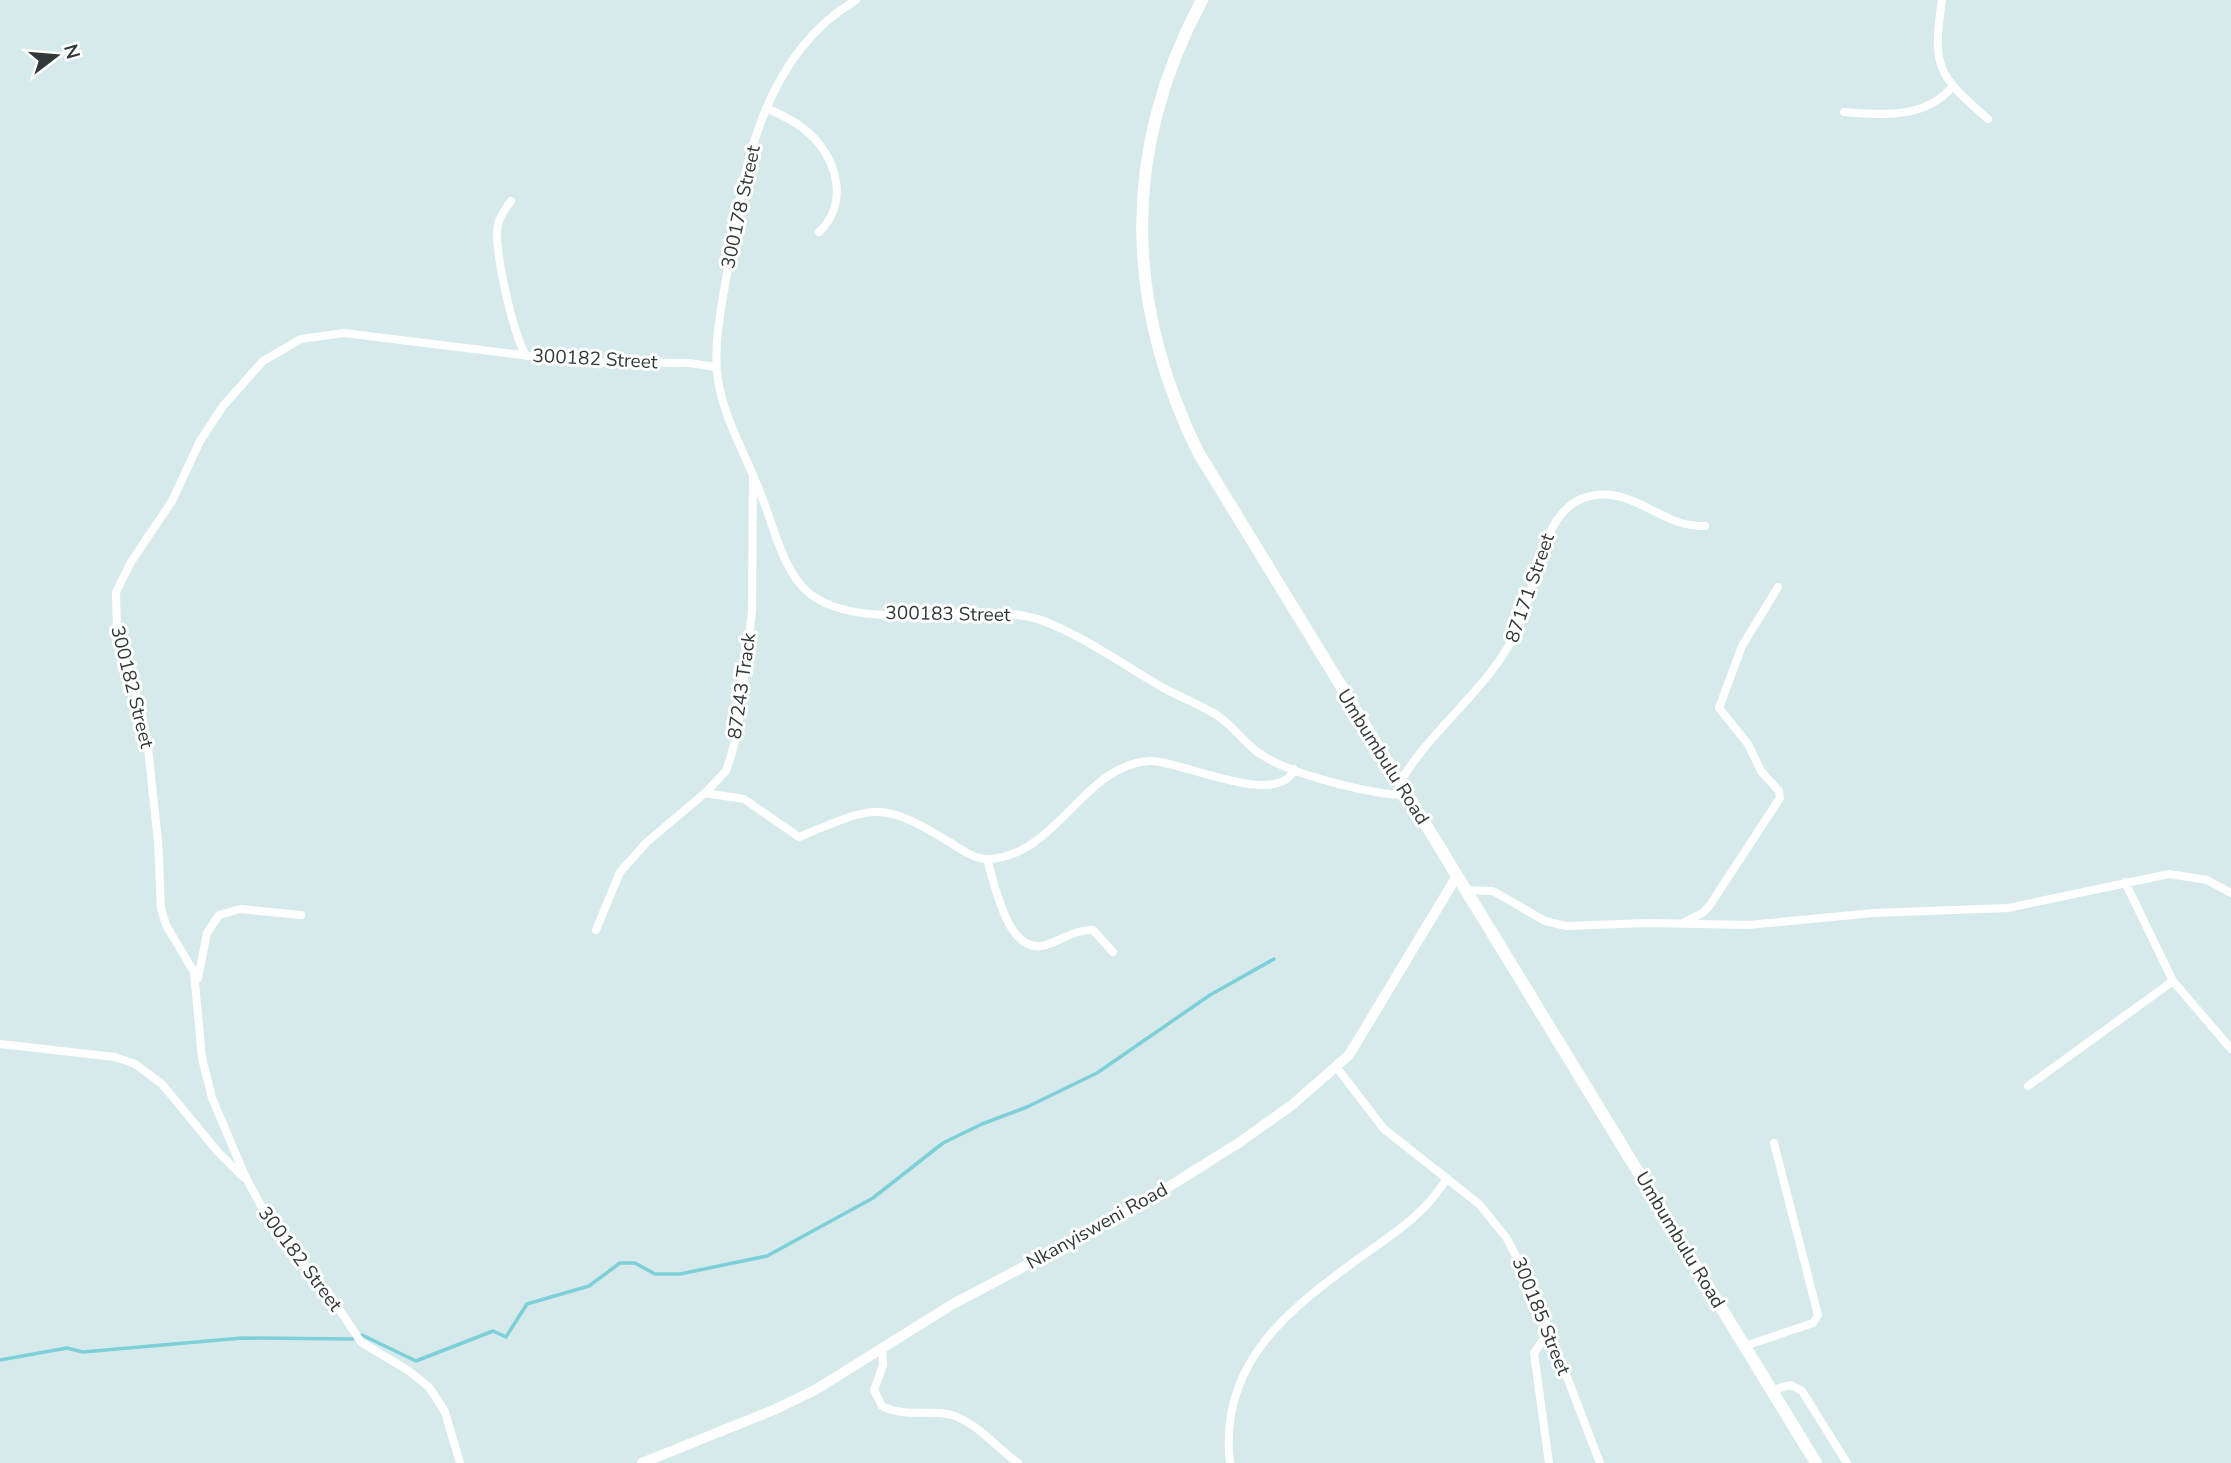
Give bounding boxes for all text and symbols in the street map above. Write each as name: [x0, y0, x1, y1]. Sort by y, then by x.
north arrow: [21, 21, 91, 91]
text: N: [57, 41, 86, 62]
street label: 300178 Street: [715, 143, 767, 271]
street label: 300182 Street: [532, 343, 659, 375]
street label: 87171 Street: [1499, 530, 1561, 646]
street label: 300183 Street: [885, 600, 1011, 628]
street label: 300182 Street: [104, 623, 160, 751]
street label: 87243 Track: [722, 631, 762, 741]
street label: Umbumbulu Road: [1331, 684, 1435, 830]
street label: Umbumbulu Road: [1629, 1167, 1731, 1313]
street label: Nkanyisweni Road: [1022, 1176, 1172, 1276]
street label: 300182 Street: [252, 1201, 348, 1317]
street label: 300185 Street: [1506, 1253, 1577, 1379]

